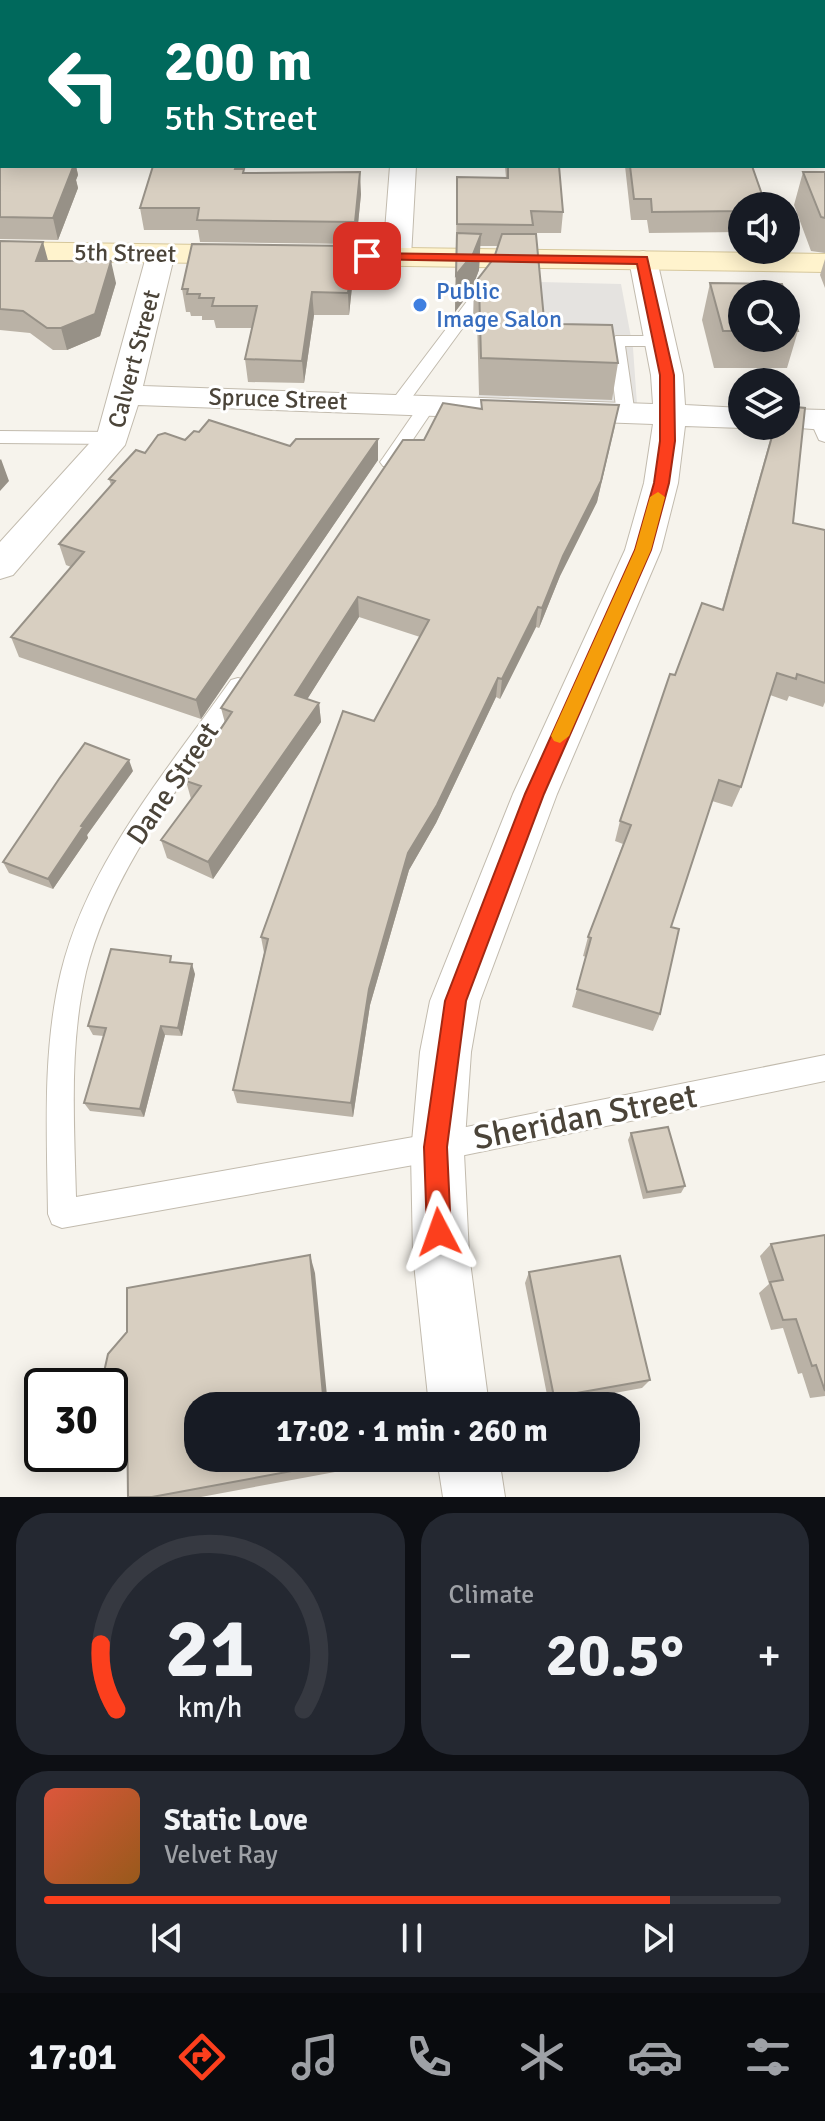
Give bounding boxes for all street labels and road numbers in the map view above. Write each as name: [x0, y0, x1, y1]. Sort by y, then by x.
street label: 5th Street: [74, 237, 176, 269]
street label: Calvert Street: [101, 287, 167, 431]
street label: Spruce Street: [208, 382, 348, 416]
street label: Dane Street: [119, 716, 226, 851]
street label: Sheridan Street: [470, 1075, 701, 1159]

